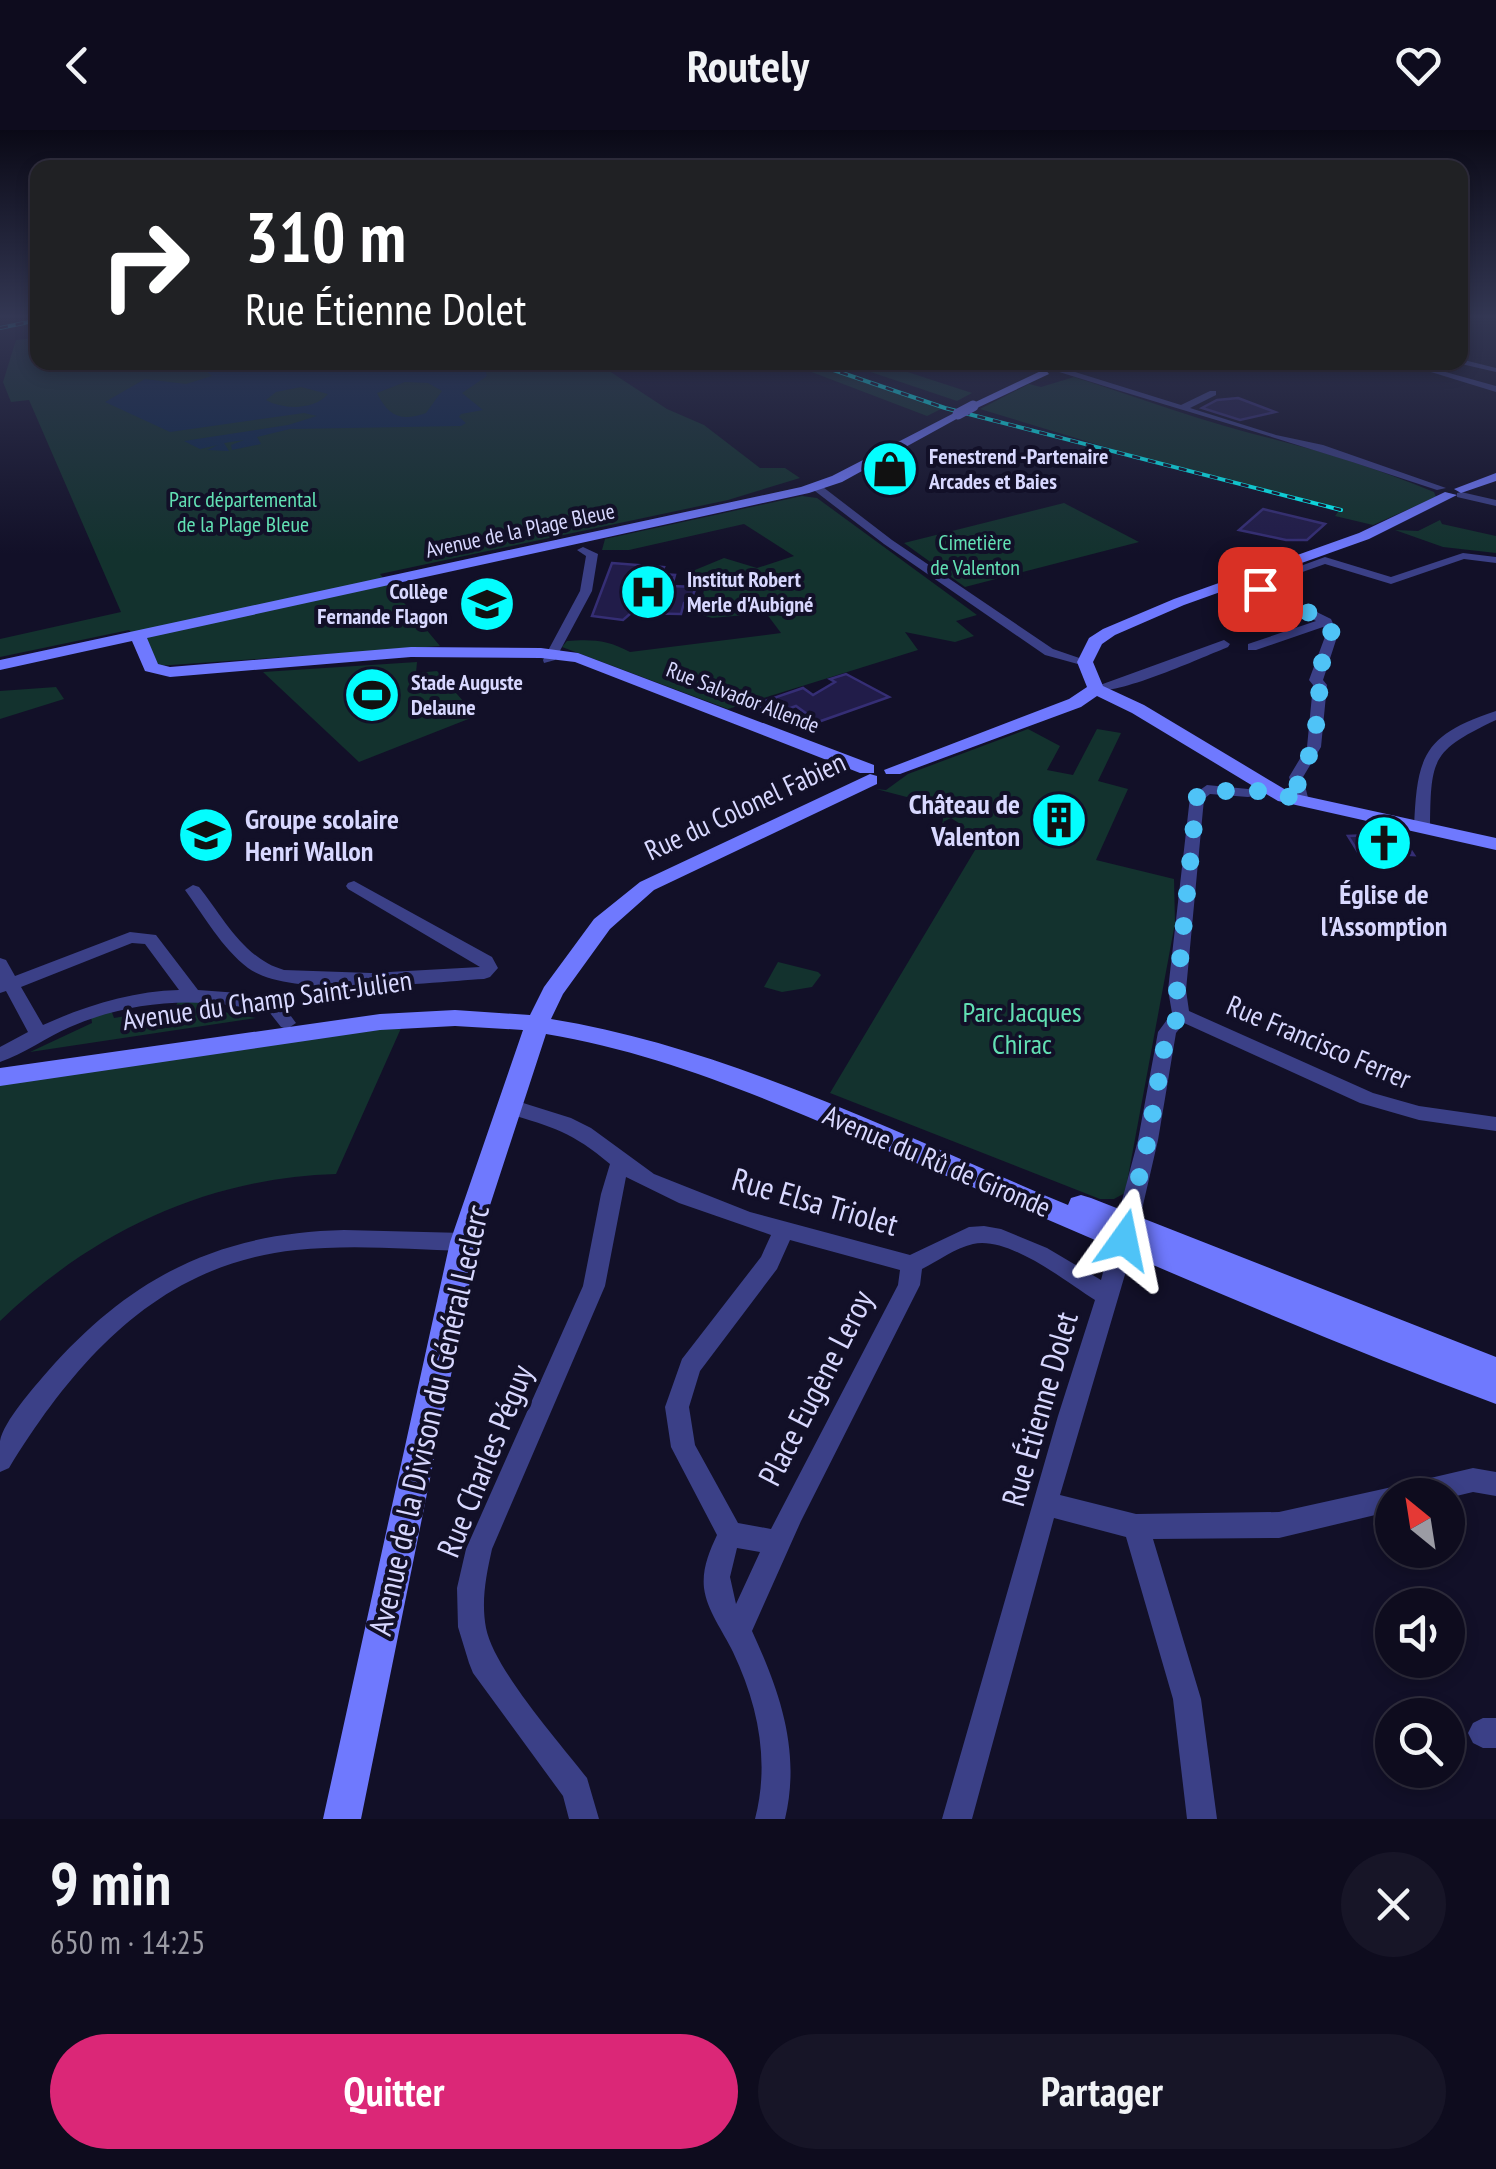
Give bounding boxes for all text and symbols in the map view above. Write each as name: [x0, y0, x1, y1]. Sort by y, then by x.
text: Routely: [687, 36, 809, 94]
icon: back: [50, 38, 105, 93]
icon: heart: [1391, 38, 1446, 93]
text: 310 m: [245, 191, 406, 281]
icon: right: [80, 200, 210, 330]
text: Rue Étienne Dolet: [245, 279, 526, 337]
shop icon: Fenestrend -Partenaire Arcades et Baies: [860, 439, 920, 499]
place label: Fenestrend -Partenaire Arcades et Baies: [928, 442, 1108, 495]
park label: Parc départemental de la Plage Bleue: [169, 485, 318, 538]
street label: Avenue de la Plage Bleue: [423, 496, 617, 564]
park label: Cimetière de Valenton: [930, 528, 1020, 581]
pin: [1218, 547, 1303, 632]
hospital icon: Institut Robert Merle d'Aubigné: [618, 562, 678, 622]
icon: arrive: [1233, 562, 1288, 617]
place label: Institut Robert Merle d'Aubigné: [687, 565, 814, 618]
school or university icon: Collège Fernande Flagon: [457, 574, 517, 634]
place label: Collège Fernande Flagon: [317, 577, 448, 630]
street label: Rue Salvador Allende: [663, 655, 823, 739]
sports icon: Stade Auguste Delaune: [342, 665, 402, 725]
place label: Stade Auguste Delaune: [411, 668, 523, 721]
street label: Rue du Colonel Fabien: [639, 743, 851, 868]
place label: Château de Valenton: [909, 785, 1020, 854]
building icon: Château de Valenton: [1029, 790, 1089, 850]
place label: Groupe scolaire Henri Wallon: [245, 800, 399, 869]
school or university icon: Groupe scolaire Henri Wallon: [176, 805, 236, 865]
church icon: Église de l'Assomption: [1354, 813, 1414, 873]
place label: Église de l'Assomption: [1321, 875, 1447, 944]
street label: Avenue du Champ Saint-Julien: [120, 961, 414, 1038]
street label: Rue Francisco Ferrer: [1221, 986, 1417, 1097]
park label: Parc Jacques Chirac: [963, 993, 1081, 1062]
street label: Avenue du Rû de Gironde: [818, 1096, 1057, 1225]
street label: Rue Elsa Triolet: [727, 1157, 903, 1245]
position arrow: [1072, 1188, 1176, 1292]
street label: Avenue de la Divison du Général Leclerc: [358, 1200, 498, 1639]
street label: Place Eugène Leroy: [748, 1283, 882, 1492]
street label: Rue Étienne Dolet: [991, 1307, 1087, 1511]
street label: Rue Charles Péguy: [426, 1358, 542, 1563]
north arrow: [1375, 1478, 1465, 1568]
map controls: [1375, 1478, 1465, 1788]
button: sound: [1375, 1588, 1465, 1678]
button: search: [1375, 1698, 1465, 1788]
text: 9 min: [50, 1844, 171, 1922]
button: close: [1341, 1852, 1446, 1957]
text: 650 m · 14:25: [50, 1921, 205, 1963]
button: Quitter: [50, 2034, 738, 2149]
button: Partager: [758, 2034, 1446, 2149]

